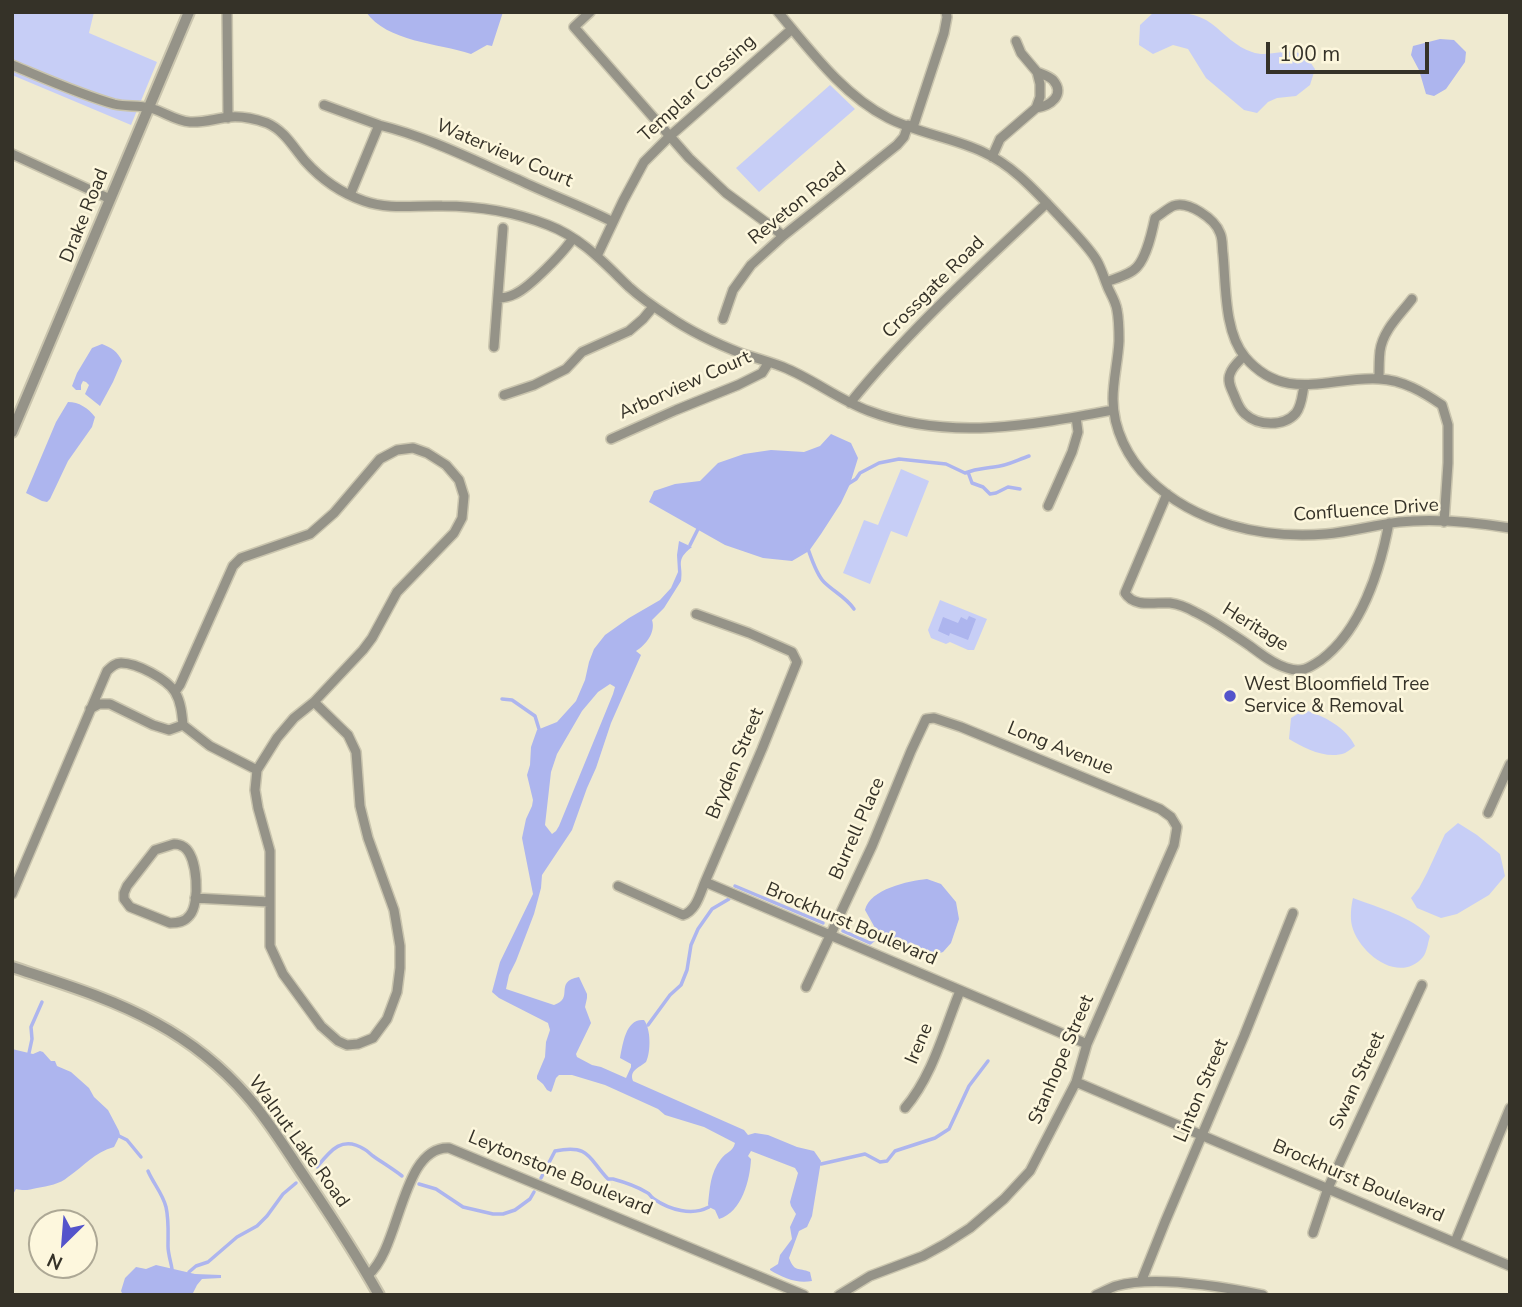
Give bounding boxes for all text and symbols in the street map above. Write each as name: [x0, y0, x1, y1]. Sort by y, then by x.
scale bar: [1270, 28, 1433, 72]
street label: Templar Crossing: [635, 31, 761, 147]
text: 100 m: [1279, 40, 1340, 68]
street label: Waterview Court: [432, 115, 576, 193]
street label: Reveton Road: [744, 158, 852, 250]
street label: Drake Road: [56, 166, 114, 266]
street label: Crossgate Road: [878, 232, 990, 344]
street label: Arborview Court: [615, 347, 755, 425]
street label: Confluence Drive: [1293, 495, 1439, 527]
street label: Heritage: [1218, 599, 1292, 657]
place label: West Bloomfield Tree Service & Removal: [1244, 674, 1429, 718]
marker: West Bloomfield Tree Service & Removal: [1222, 688, 1238, 704]
street label: Bryden Street: [702, 705, 770, 823]
street label: Long Avenue: [1004, 717, 1116, 781]
street label: Burrell Place: [825, 774, 891, 884]
street label: Brockhurst Boulevard: [762, 879, 940, 971]
street label: Stanhope Street: [1024, 992, 1100, 1128]
street label: Irene: [901, 1020, 939, 1068]
street label: Swan Street: [1325, 1029, 1391, 1133]
street label: Linton Street: [1170, 1036, 1234, 1146]
street label: Walnut Lake Road: [243, 1072, 353, 1212]
street label: Leytonstone Boulevard: [464, 1127, 656, 1221]
street label: Brockhurst Boulevard: [1269, 1136, 1447, 1228]
north arrow: [28, 1209, 98, 1279]
text: N: [43, 1246, 67, 1276]

